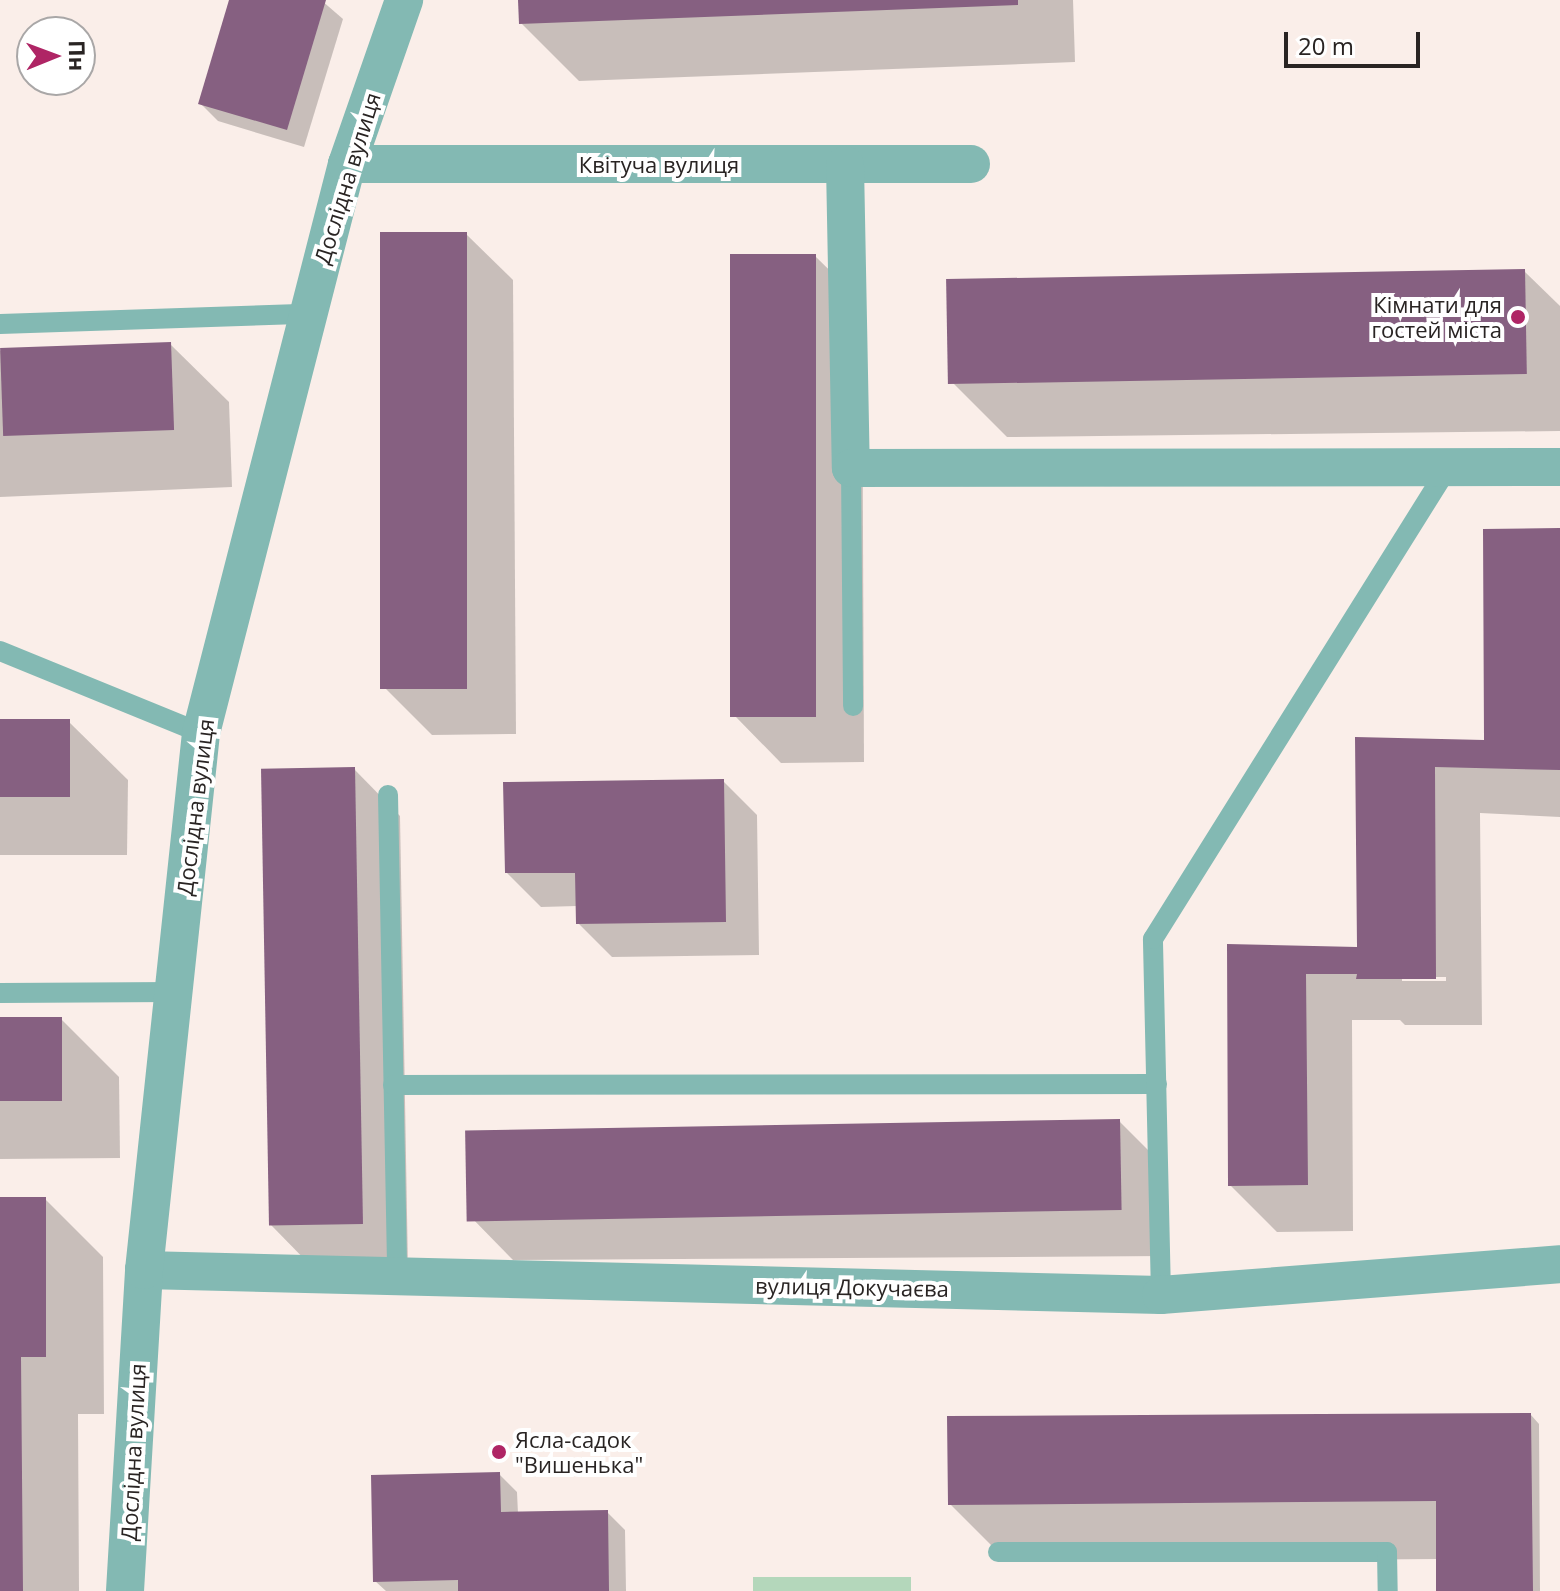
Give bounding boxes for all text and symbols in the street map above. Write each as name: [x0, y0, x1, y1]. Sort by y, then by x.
north arrow: [16, 16, 96, 96]
scale bar: [1288, 16, 1424, 66]
text: 20 m: [1298, 29, 1354, 62]
text: Пн: [63, 40, 93, 71]
street label: Дослідна вулиця: [308, 89, 386, 267]
street label: Квітуча вулиця: [579, 152, 739, 178]
place label: Кімнати для гостей міста: [1372, 291, 1502, 342]
marker: Кімнати для гостей міста: [1509, 308, 1527, 326]
street label: Дослідна вулиця: [171, 717, 219, 897]
street label: вулиця Докучаєва: [755, 1272, 949, 1302]
street label: Дослідна вулиця: [115, 1363, 151, 1541]
place label: Ясла-садок "Вишенька": [515, 1426, 643, 1478]
marker: Ясла-садок "Вишенька": [490, 1443, 508, 1461]

